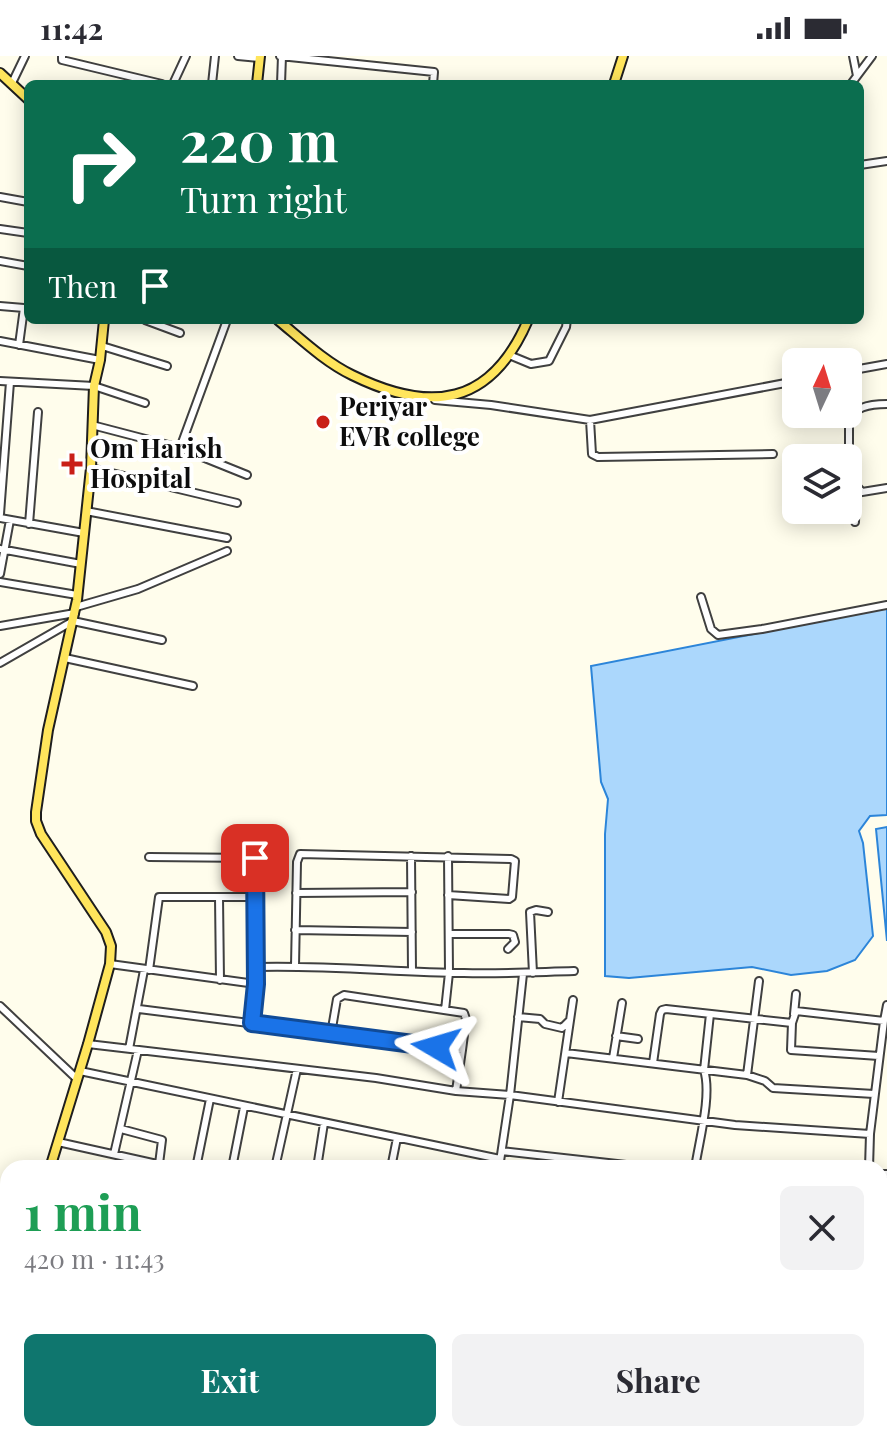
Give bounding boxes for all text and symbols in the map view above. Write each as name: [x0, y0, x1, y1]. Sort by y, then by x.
text: 11:42: [40, 8, 103, 48]
text: 220 m: [180, 102, 338, 177]
icon: right: [48, 112, 152, 216]
text: Turn right: [180, 174, 347, 222]
icon: arrive: [133, 264, 177, 308]
text: Then: [48, 266, 117, 306]
north arrow: [782, 348, 862, 428]
map controls: [782, 348, 862, 524]
place label: Periyar EVR college: [339, 388, 480, 453]
marker: Periyar EVR college: [314, 413, 332, 431]
place label: Om Harish Hospital: [90, 430, 223, 495]
button: layers: [782, 444, 862, 524]
marker: Om Harish Hospital: [61, 453, 83, 475]
pin: [221, 824, 289, 892]
icon: arrive: [233, 836, 277, 880]
position arrow: [394, 1005, 478, 1089]
text: 1 min: [24, 1179, 142, 1243]
button: close: [780, 1186, 864, 1270]
text: 420 m · 11:43: [24, 1241, 165, 1276]
button: Exit: [24, 1334, 436, 1426]
button: Share: [452, 1334, 864, 1426]

